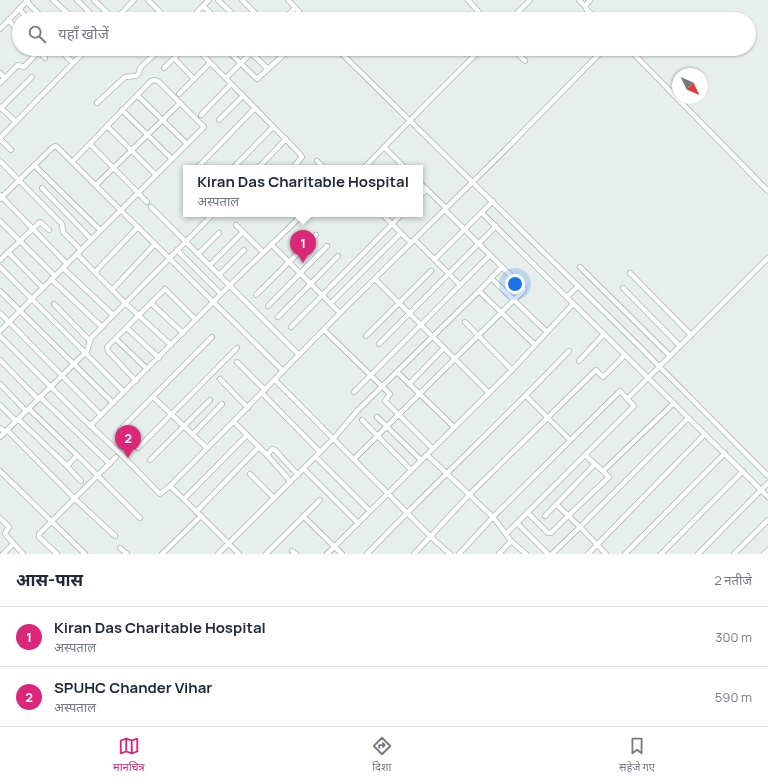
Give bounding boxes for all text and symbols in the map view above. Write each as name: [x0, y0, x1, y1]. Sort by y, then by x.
search box: [12, 12, 756, 56]
icon: search: [26, 23, 48, 45]
text: यहाँ खोजें: [58, 23, 109, 44]
north arrow: [672, 68, 708, 104]
popup: [183, 165, 423, 217]
text: Kiran Das Charitable Hospital: [197, 171, 409, 192]
text: अस्पताल: [197, 192, 239, 210]
pin: 1: [290, 230, 316, 263]
your location: [505, 274, 525, 294]
pin: 2: [115, 425, 141, 458]
text: आस-पास: [16, 568, 83, 591]
text: 2 नतीजे: [714, 571, 752, 589]
text: Kiran Das Charitable Hospital: [54, 617, 266, 638]
text: 1: [26, 628, 32, 646]
text: 300 m: [715, 628, 752, 646]
text: अस्पताल: [54, 638, 96, 656]
text: SPUHC Chander Vihar: [54, 677, 212, 698]
text: 2: [25, 688, 33, 706]
text: 590 m: [715, 688, 752, 706]
text: अस्पताल: [54, 698, 96, 716]
tab: मानचित्र: [113, 735, 145, 775]
tab: दिशा: [371, 735, 393, 775]
tab: सहेजे गए: [619, 735, 655, 775]

